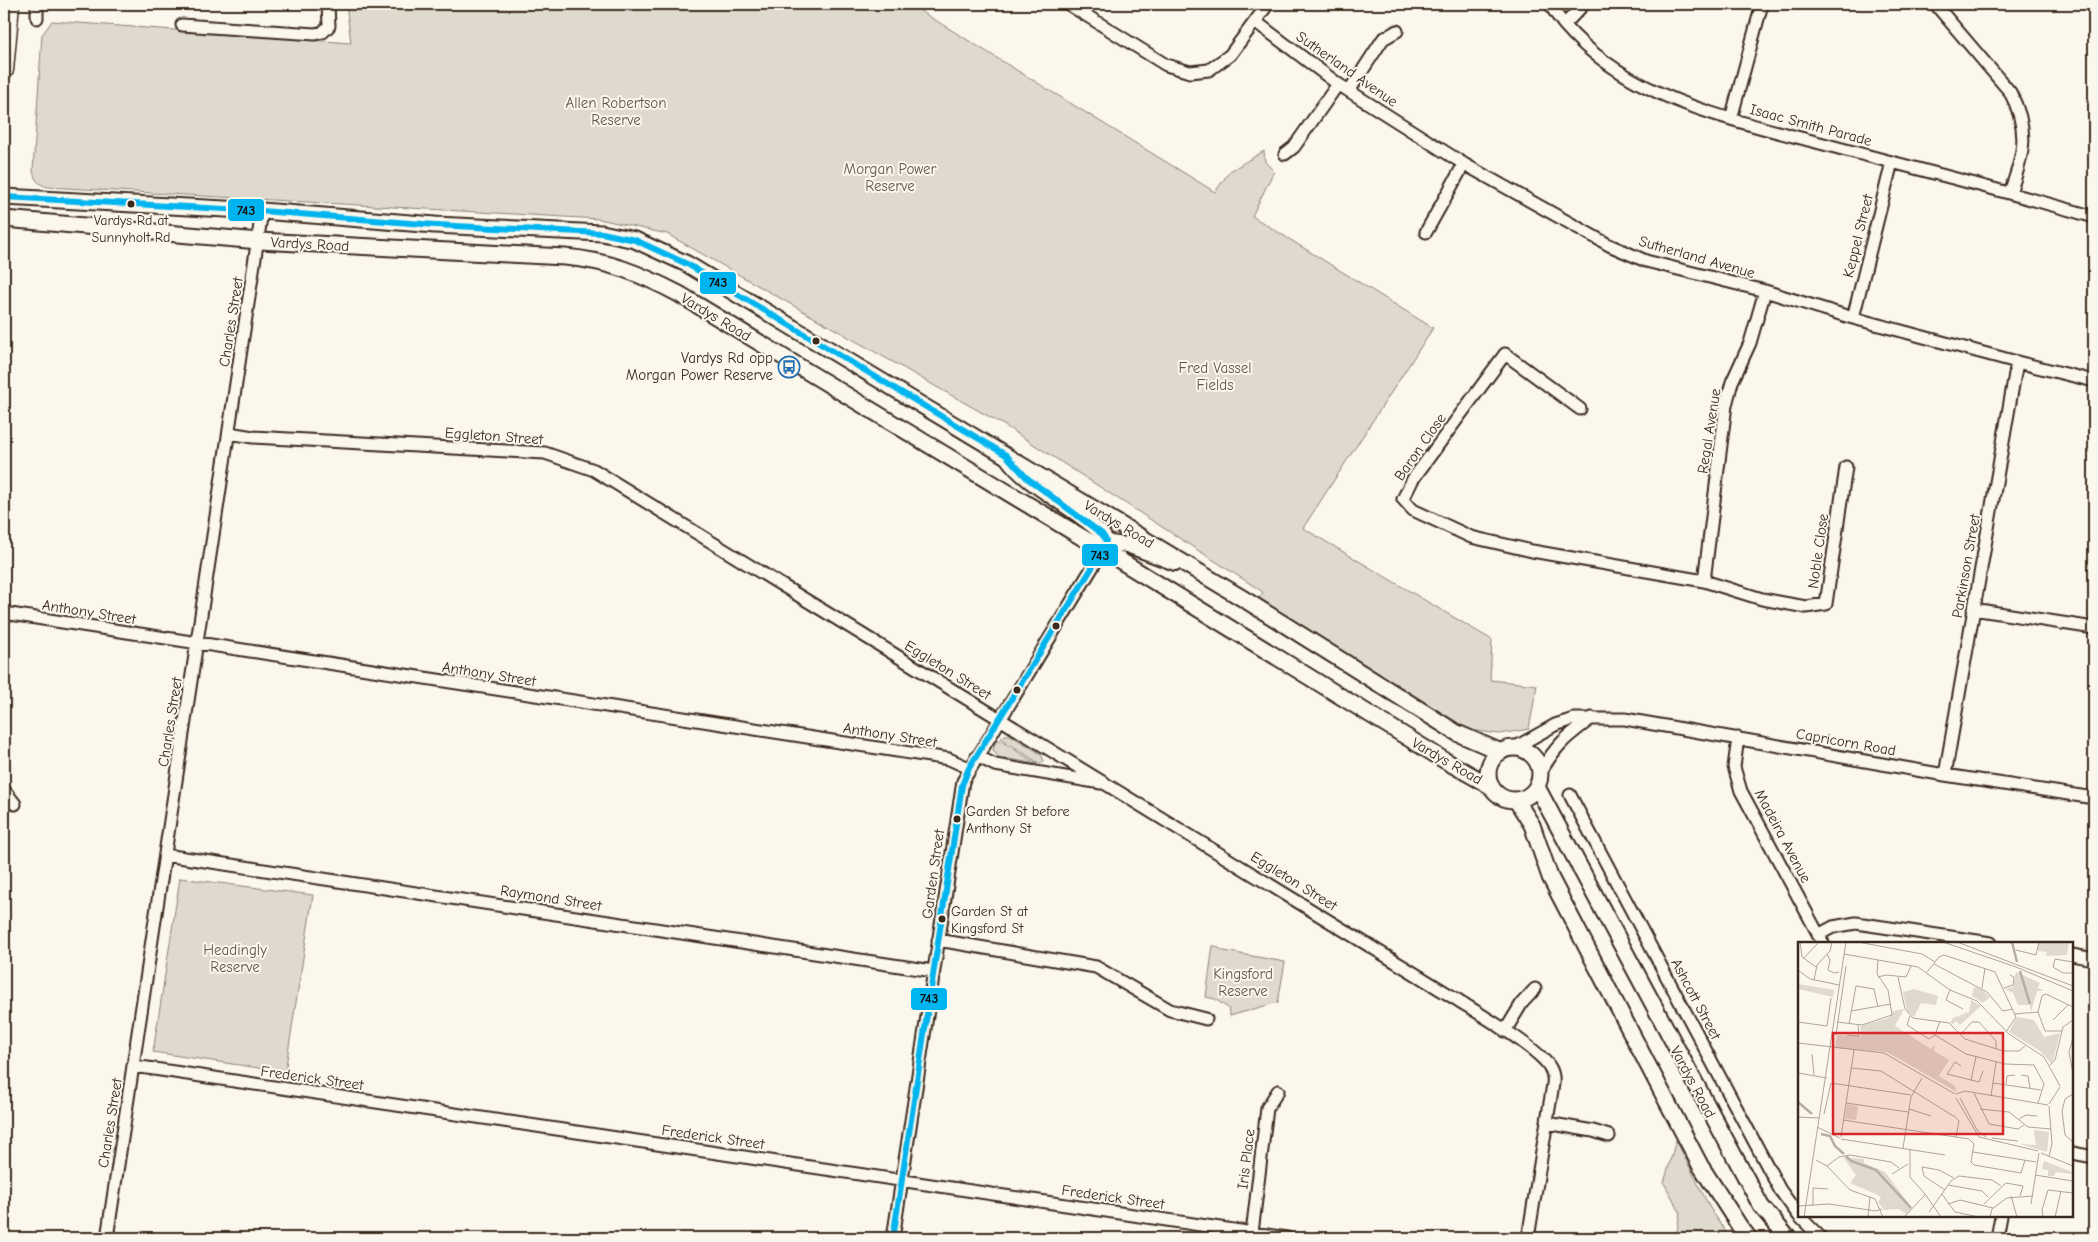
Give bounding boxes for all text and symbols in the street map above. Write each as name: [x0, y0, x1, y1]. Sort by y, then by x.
street label: Sutherland Avenue: [1293, 27, 1402, 111]
park label: Allen Robertson Reserve: [565, 94, 667, 129]
street label: Isaac Smith Parade: [1748, 100, 1874, 150]
park label: Morgan Power Reserve: [844, 160, 936, 195]
street label: Keppel Street: [1839, 192, 1877, 280]
line badge: 743: [227, 198, 265, 222]
marker: Vardys Rd at Sunnyholt Rd: [126, 199, 136, 209]
text: 743: [237, 202, 255, 219]
place label: Vardys Rd at Sunnyholt Rd: [92, 212, 170, 246]
street label: Sutherland Avenue: [1637, 232, 1757, 282]
street label: Vardys Road: [270, 233, 350, 255]
line badge: 743: [699, 271, 737, 295]
text: 743: [709, 274, 727, 291]
street label: Charles Street: [215, 275, 247, 368]
street label: Vardys Road: [678, 289, 754, 345]
unlabelled marker: [811, 336, 821, 346]
place label: Vardys Rd opp Morgan Power Reserve: [626, 349, 773, 384]
bus stop icon: Vardys Rd opp Morgan Power Reserve: [777, 355, 801, 379]
park label: Fred Vassel Fields: [1179, 359, 1251, 394]
street label: Regal Avenue: [1693, 387, 1725, 475]
street label: Baron Close: [1390, 409, 1450, 484]
street label: Eggleton Street: [444, 424, 544, 448]
street label: Vardys Road: [1081, 496, 1157, 552]
street label: Noble Close: [1804, 512, 1832, 590]
street label: Parkinson Street: [1948, 512, 1984, 619]
line badge: 743: [1081, 543, 1119, 567]
text: 743: [1091, 547, 1109, 564]
street label: Anthony Street: [41, 596, 138, 628]
unlabelled marker: [1051, 621, 1061, 631]
street label: Eggleton Street: [902, 636, 995, 704]
street label: Anthony Street: [441, 658, 538, 690]
street label: Charles Street: [154, 675, 186, 768]
unlabelled marker: [1012, 685, 1022, 695]
street label: Anthony Street: [842, 719, 939, 751]
street label: Capricorn Road: [1795, 724, 1897, 760]
street label: Vardys Road: [1408, 734, 1486, 788]
street label: Madeira Avenue: [1751, 786, 1815, 886]
place label: Garden St before Anthony St: [966, 803, 1070, 837]
marker: Garden St before Anthony St: [952, 814, 962, 824]
street label: Garden Street: [918, 827, 948, 920]
street label: Eggleton Street: [1248, 847, 1341, 915]
street label: Raymond Street: [499, 881, 604, 915]
place label: Garden St at Kingsford St: [951, 903, 1029, 937]
marker: Garden St at Kingsford St: [937, 914, 947, 924]
park label: Headingly Reserve: [203, 941, 267, 976]
inset map: [1798, 942, 2073, 1217]
street label: Ashcott Street: [1667, 955, 1725, 1043]
park label: Kingsford Reserve: [1213, 965, 1273, 1000]
line badge: 743: [910, 987, 948, 1011]
text: 743: [920, 990, 938, 1007]
street label: Vardys Road: [1667, 1043, 1719, 1121]
street label: Frederick Street: [259, 1062, 365, 1094]
street label: Charles Street: [94, 1076, 126, 1169]
street label: Frederick Street: [660, 1121, 766, 1153]
street label: Iris Place: [1233, 1127, 1259, 1190]
street label: Frederick Street: [1060, 1181, 1166, 1213]

